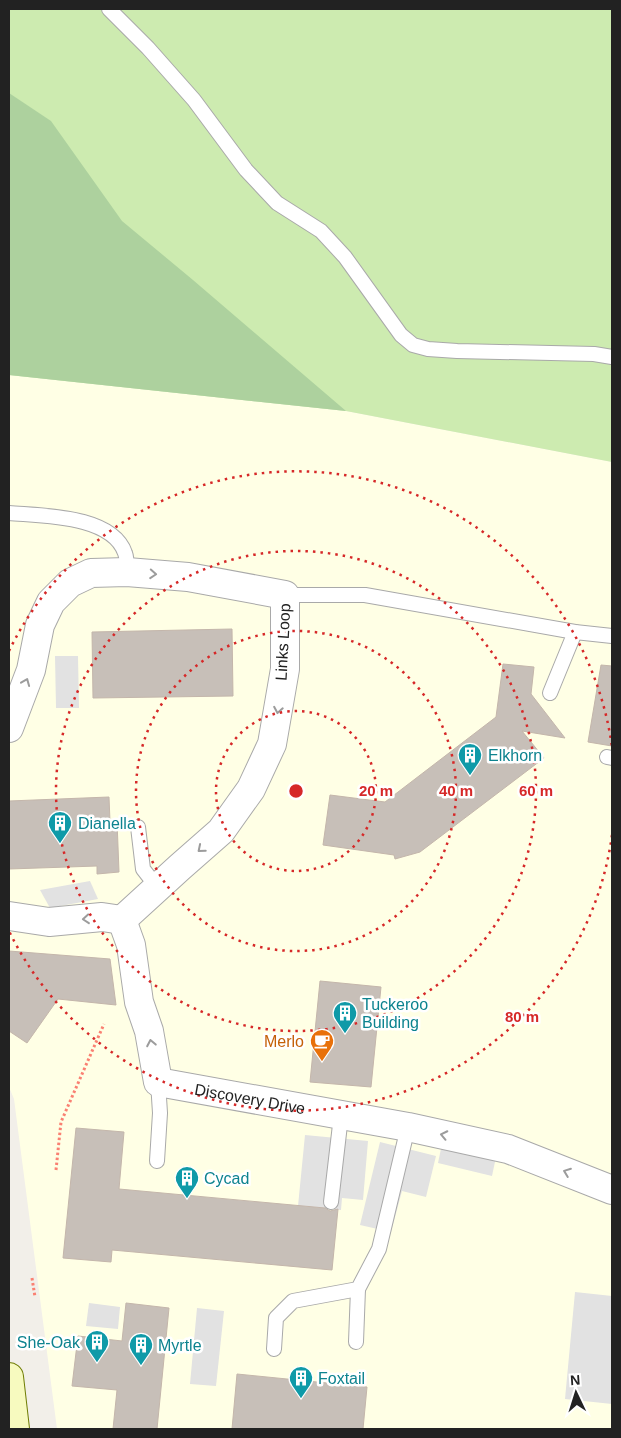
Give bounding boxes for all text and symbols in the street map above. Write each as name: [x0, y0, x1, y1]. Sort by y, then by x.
one-way arrow: [149, 569, 157, 580]
street label: Links Loop: [272, 603, 294, 681]
one-way arrow: [21, 679, 31, 687]
one-way arrow: [273, 706, 283, 714]
building icon: Elkhorn: [457, 742, 483, 776]
place label: Elkhorn: [488, 747, 542, 764]
centre of rings: [287, 782, 305, 800]
text: 20 m: [359, 782, 393, 799]
text: 40 m: [439, 782, 473, 799]
text: 60 m: [519, 782, 553, 799]
building icon: Dianella: [47, 810, 73, 844]
place label: Dianella: [78, 815, 136, 832]
one-way arrow: [198, 843, 207, 851]
one-way arrow: [81, 913, 89, 924]
place label: Tuckeroo Building: [362, 996, 428, 1031]
building icon: Tuckeroo Building: [332, 1000, 358, 1034]
text: 80 m: [505, 1008, 539, 1025]
cafe icon: Merlo: [309, 1028, 335, 1062]
place label: Merlo: [264, 1033, 304, 1050]
one-way arrow: [146, 1038, 157, 1047]
street label: Discovery Drive: [193, 1080, 307, 1117]
one-way arrow: [440, 1130, 449, 1141]
building icon: Cycad: [174, 1165, 200, 1199]
one-way arrow: [563, 1168, 572, 1178]
place label: Cycad: [204, 1170, 249, 1187]
building icon: She-Oak: [84, 1329, 110, 1363]
building icon: Myrtle: [128, 1332, 154, 1366]
place label: She-Oak: [17, 1334, 81, 1351]
place label: Myrtle: [158, 1337, 202, 1354]
building icon: Foxtail: [288, 1365, 314, 1399]
north arrow: [551, 1368, 601, 1418]
place label: Foxtail: [318, 1370, 365, 1387]
text: N: [569, 1372, 581, 1388]

